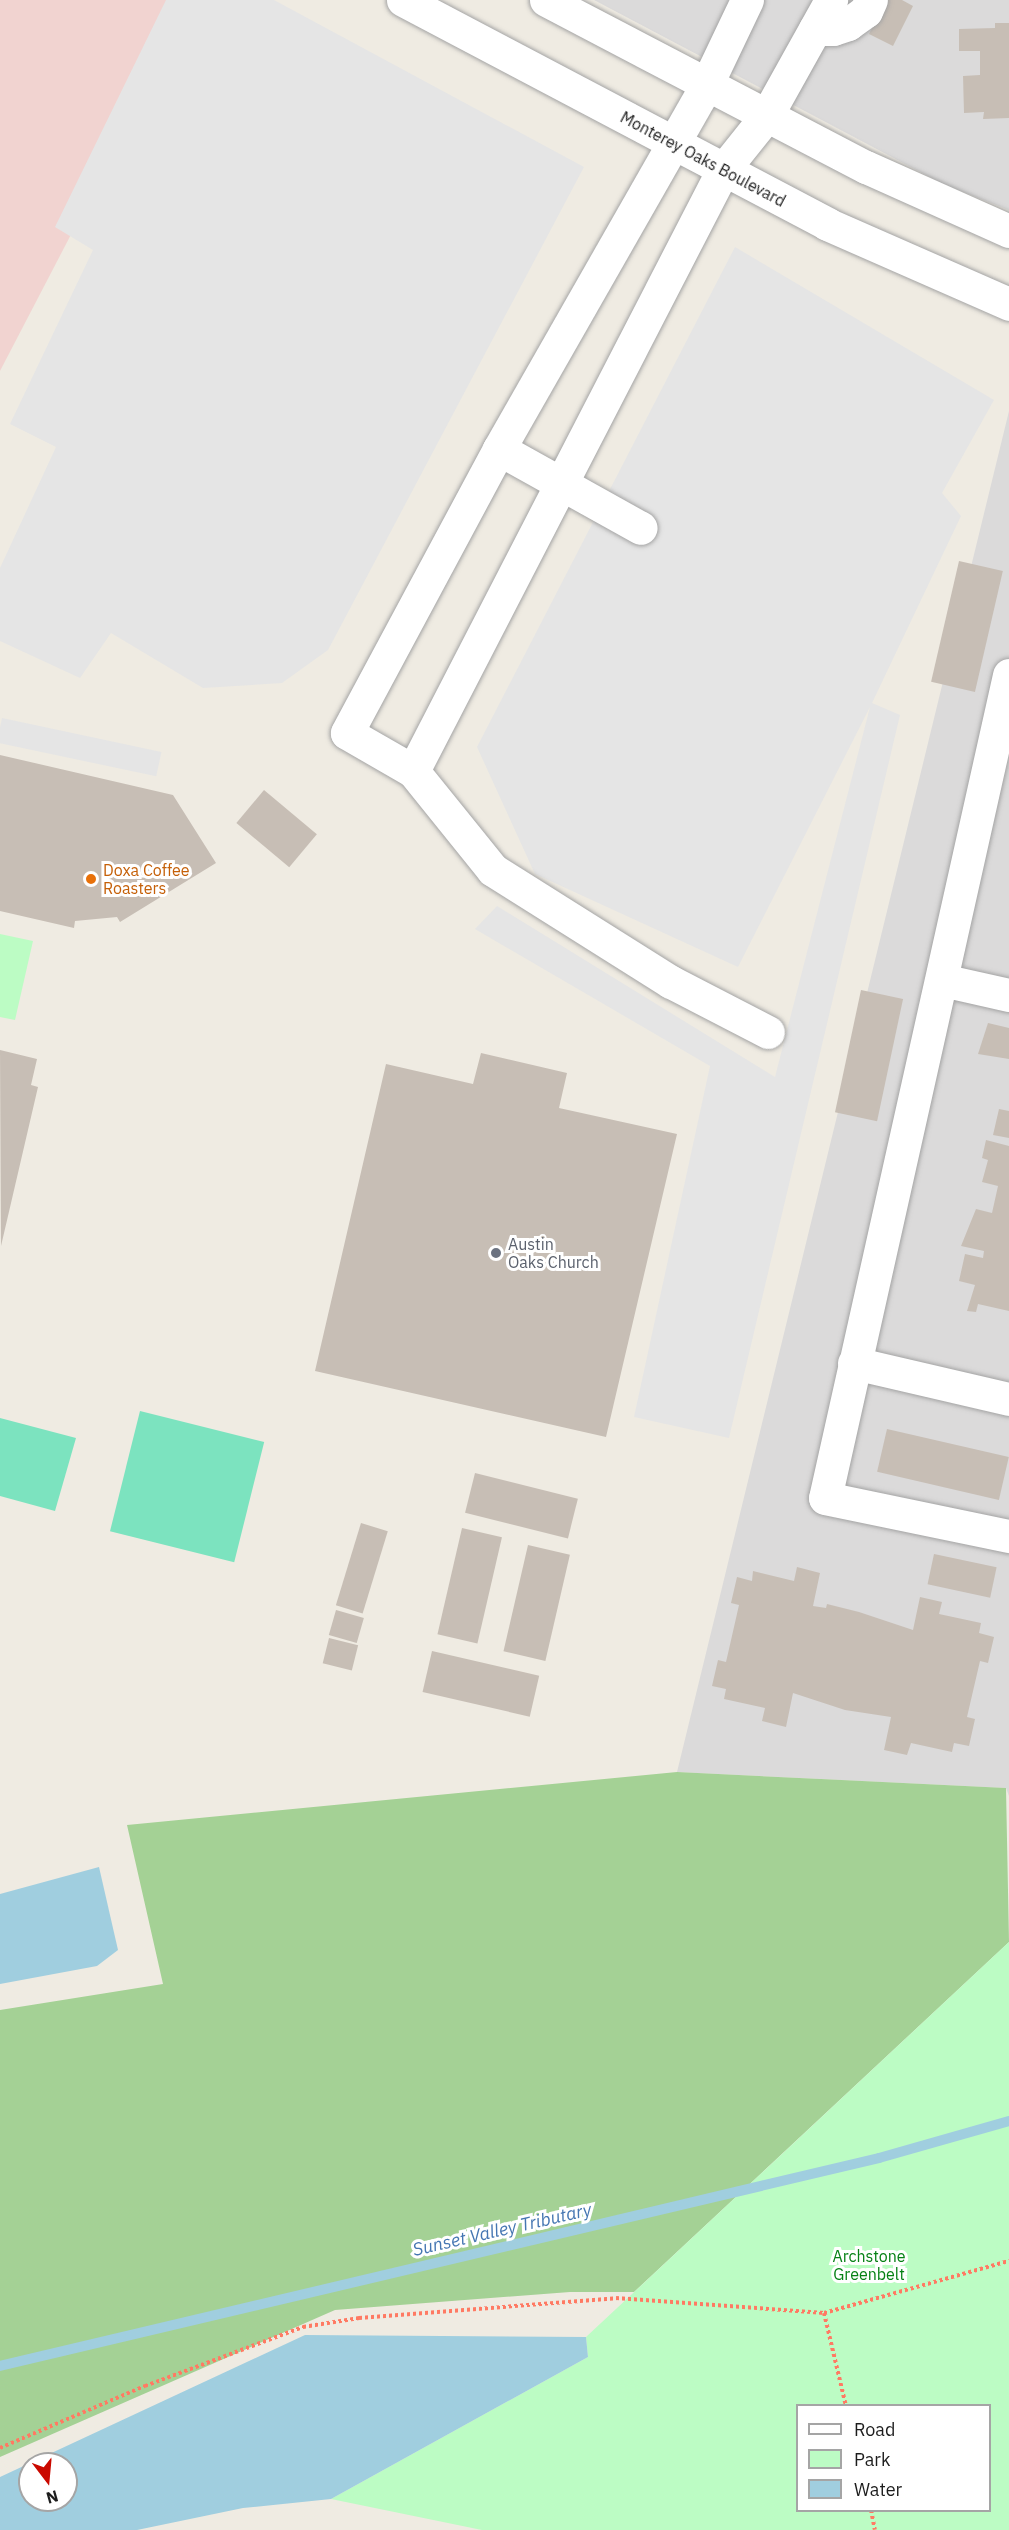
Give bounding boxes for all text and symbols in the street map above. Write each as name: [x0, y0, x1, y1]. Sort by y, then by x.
street label: Monterey Oaks Boulevard: [617, 107, 789, 211]
place label: Doxa Coffee Roasters: [103, 860, 190, 898]
marker: Doxa Coffee Roasters: [84, 872, 98, 886]
place label: Austin Oaks Church: [508, 1234, 599, 1272]
marker: Austin Oaks Church: [489, 1246, 503, 1260]
water label: Sunset Valley Tributary: [410, 2199, 594, 2261]
park label: Archstone Greenbelt: [832, 2246, 906, 2284]
legend: [796, 2404, 991, 2512]
text: Road: [854, 2418, 895, 2441]
text: Park: [854, 2448, 890, 2471]
north arrow: [18, 2452, 78, 2512]
text: Water: [854, 2478, 902, 2501]
text: N: [44, 2486, 61, 2509]

